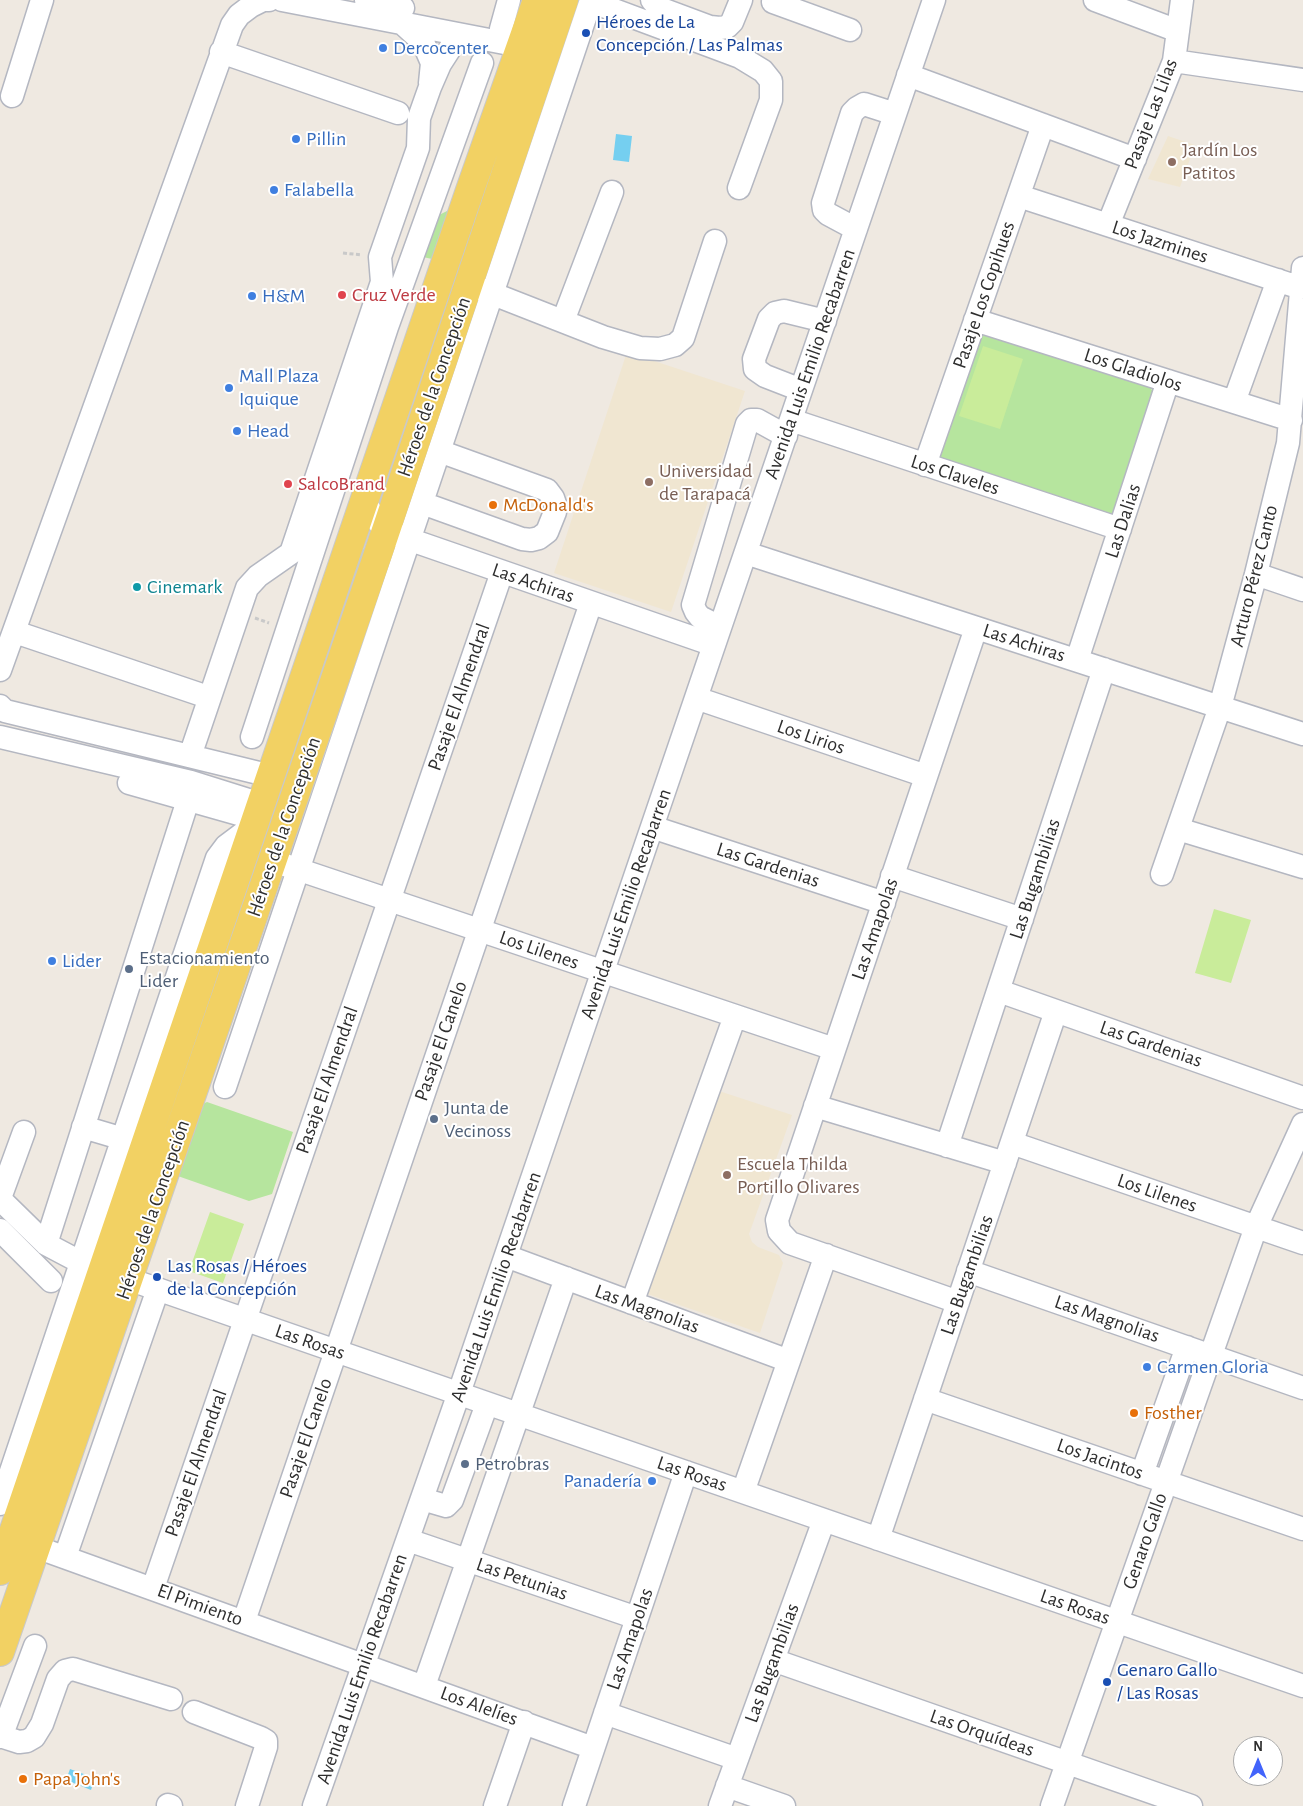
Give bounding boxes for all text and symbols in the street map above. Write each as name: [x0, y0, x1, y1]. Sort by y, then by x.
place label: Héroes de La Concepción / Las Palmas: [596, 10, 783, 57]
marker: Héroes de La Concepción / Las Palmas: [580, 27, 592, 39]
place label: Dercocenter: [393, 36, 488, 60]
marker: Dercocenter: [377, 42, 389, 54]
street label: Pasaje Las Lilas: [1119, 55, 1183, 173]
place label: Pillin: [306, 127, 346, 151]
marker: Pillin: [290, 133, 302, 145]
place label: Jardín Los Patitos: [1182, 138, 1257, 185]
marker: Jardín Los Patitos: [1166, 156, 1178, 168]
place label: Falabella: [284, 178, 354, 202]
marker: Falabella: [268, 184, 280, 196]
street label: Los Jazmines: [1109, 215, 1211, 269]
street label: Pasaje Los Copihues: [948, 218, 1020, 372]
street label: Avenida Luis Emilio Recabarren: [759, 246, 861, 482]
place label: Cruz Verde: [352, 283, 436, 307]
place label: H&M: [262, 284, 305, 308]
marker: Cruz Verde: [336, 289, 348, 301]
marker: H&M: [246, 290, 258, 302]
street label: Héroes de la Concepción: [392, 294, 476, 480]
street label: Los Gladiolos: [1081, 343, 1185, 397]
place label: Mall Plaza Iquique: [239, 364, 319, 411]
marker: Mall Plaza Iquique: [223, 382, 235, 394]
place label: Head: [247, 419, 289, 443]
marker: Head: [231, 425, 243, 437]
street label: Los Claveles: [908, 449, 1002, 501]
place label: Universidad de Tarapacá: [659, 459, 752, 506]
place label: SalcoBrand: [298, 472, 385, 496]
marker: Universidad de Tarapacá: [643, 476, 655, 488]
marker: SalcoBrand: [282, 478, 294, 490]
street label: Las Dalias: [1100, 481, 1146, 561]
place label: McDonald's: [503, 493, 594, 517]
marker: McDonald's: [487, 499, 499, 511]
street label: Arturo Pérez Canto: [1225, 503, 1283, 649]
street label: Las Achiras: [489, 558, 577, 608]
place label: Cinemark: [147, 575, 222, 599]
marker: Cinemark: [131, 581, 143, 593]
street label: Las Achiras: [980, 618, 1068, 668]
street label: Pasaje El Almendral: [423, 620, 495, 774]
street label: Los Lirios: [774, 714, 848, 760]
street label: Héroes de la Concepción: [242, 734, 326, 920]
street label: Avenida Luis Emilio Recabarren: [575, 786, 677, 1022]
street label: Las Bugambilias: [1004, 816, 1066, 942]
street label: Las Gardenias: [713, 837, 823, 893]
street label: Las Amapolas: [846, 875, 904, 983]
street label: Los Lilenes: [496, 925, 582, 975]
place label: Estacionamiento Lider: [139, 946, 269, 993]
place label: Lider: [62, 949, 101, 973]
marker: Lider: [46, 955, 58, 967]
marker: Estacionamiento Lider: [123, 963, 135, 975]
street label: Pasaje El Canelo: [409, 978, 473, 1104]
street label: Pasaje El Almendral: [291, 1003, 363, 1157]
street label: Las Gardenias: [1097, 1015, 1205, 1073]
place label: Junta de Vecinoss: [444, 1096, 511, 1143]
marker: Junta de Vecinoss: [428, 1113, 440, 1125]
street label: Héroes de la Concepción: [111, 1117, 195, 1303]
place label: Escuela Thilda Portillo Olivares: [737, 1152, 860, 1199]
street label: Los Lilenes: [1114, 1168, 1200, 1218]
street label: Avenida Luis Emilio Recabarren: [445, 1169, 547, 1405]
marker: Escuela Thilda Portillo Olivares: [721, 1169, 733, 1181]
street label: Las Bugambilias: [935, 1212, 999, 1338]
place label: Las Rosas / Héroes de la Concepción: [167, 1254, 307, 1301]
marker: Las Rosas / Héroes de la Concepción: [151, 1271, 163, 1283]
street label: Las Magnolias: [592, 1279, 702, 1339]
street label: Las Magnolias: [1051, 1290, 1163, 1348]
street label: Las Rosas: [272, 1319, 348, 1365]
place label: Carmen Gloria: [1157, 1355, 1269, 1379]
marker: Carmen Gloria: [1141, 1361, 1153, 1373]
street label: Pasaje El Canelo: [274, 1375, 338, 1501]
street label: Pasaje El Almendral: [160, 1386, 232, 1540]
place label: Fosther: [1144, 1401, 1202, 1425]
marker: Fosther: [1128, 1407, 1140, 1419]
street label: Los Jacintos: [1054, 1433, 1146, 1485]
street label: Las Rosas: [654, 1451, 730, 1497]
place label: Petrobras: [475, 1452, 549, 1476]
marker: Petrobras: [459, 1458, 471, 1470]
place label: Panadería: [563, 1469, 642, 1493]
marker: Panadería: [646, 1475, 658, 1487]
street label: Genaro Gallo: [1117, 1490, 1173, 1592]
street label: Avenida Luis Emilio Recabarren: [311, 1551, 413, 1787]
street label: Las Petunias: [473, 1552, 571, 1606]
street label: El Pimiento: [154, 1578, 246, 1632]
street label: Las Rosas: [1037, 1584, 1113, 1630]
street label: Las Amapolas: [601, 1585, 659, 1693]
street label: Las Bugambilias: [739, 1600, 805, 1726]
place label: Genaro Gallo / Las Rosas: [1117, 1658, 1217, 1705]
marker: Genaro Gallo / Las Rosas: [1101, 1676, 1113, 1688]
street label: Los Alelíes: [437, 1681, 521, 1731]
street label: Las Orquídeas: [927, 1704, 1037, 1762]
north arrow: [1233, 1736, 1283, 1786]
text: N: [1253, 1740, 1263, 1754]
place label: Papa John's: [33, 1767, 120, 1791]
marker: Papa John's: [17, 1773, 29, 1785]

